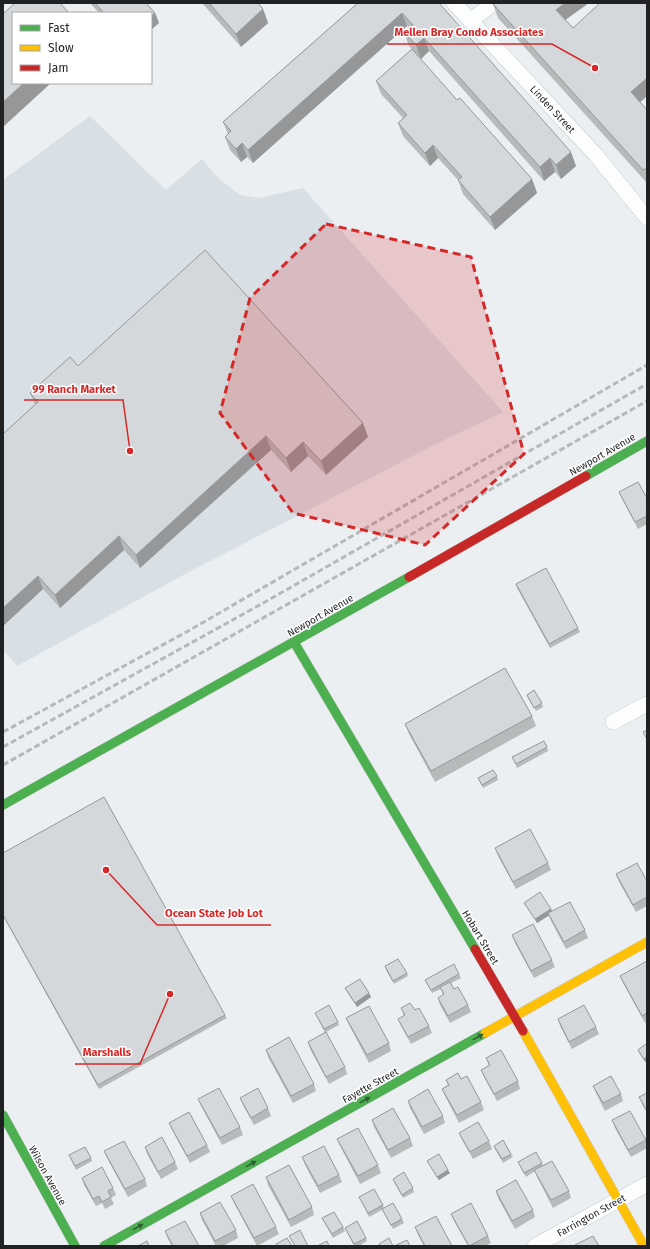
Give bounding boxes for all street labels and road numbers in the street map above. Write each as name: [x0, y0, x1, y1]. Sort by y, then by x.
street label: Linden Street: [527, 83, 578, 136]
street label: Newport Avenue: [567, 431, 638, 479]
street label: Newport Avenue: [285, 592, 356, 640]
street label: Hobart Street: [459, 908, 501, 967]
street label: Fayette Street: [340, 1065, 401, 1106]
street label: Wilson Avenue: [26, 1144, 68, 1207]
street label: Farrington Street: [555, 1192, 628, 1240]

